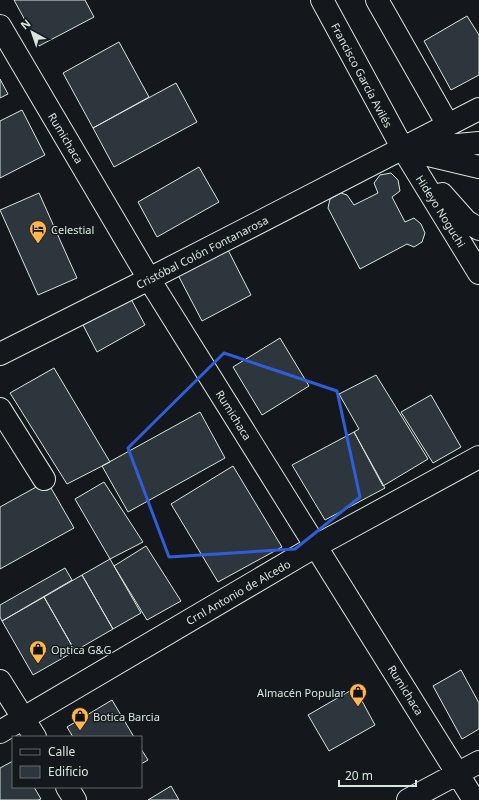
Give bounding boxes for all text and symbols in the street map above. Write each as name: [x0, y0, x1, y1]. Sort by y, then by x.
north arrow: [12, 12, 52, 52]
text: N: [17, 15, 34, 33]
street label: Francisco García Avilés: [328, 20, 396, 130]
street label: Rumichaca: [45, 110, 87, 166]
street label: Hideyo Noguchi: [413, 172, 469, 250]
street label: Cristóbal Colón Fontanarosa: [133, 212, 271, 292]
hotel icon: Celestial: [28, 219, 48, 244]
place label: Celestial: [51, 222, 94, 237]
street label: Rumichaca: [213, 387, 255, 443]
street label: Crnl Antonio de Alcedo: [183, 556, 293, 628]
shop icon: Optica G&G: [28, 639, 48, 664]
place label: Optica G&G: [51, 642, 112, 657]
street label: Rumichaca: [385, 662, 427, 718]
shop icon: Almacén Popular: [348, 682, 368, 707]
place label: Almacén Popular: [257, 685, 345, 700]
shop icon: Botica Barcia: [70, 706, 90, 731]
place label: Botica Barcia: [93, 709, 160, 724]
legend: [12, 736, 142, 788]
text: Calle: [48, 743, 76, 760]
scale bar: [339, 762, 416, 788]
text: Edificio: [48, 763, 89, 780]
text: 20 m: [345, 767, 373, 784]

